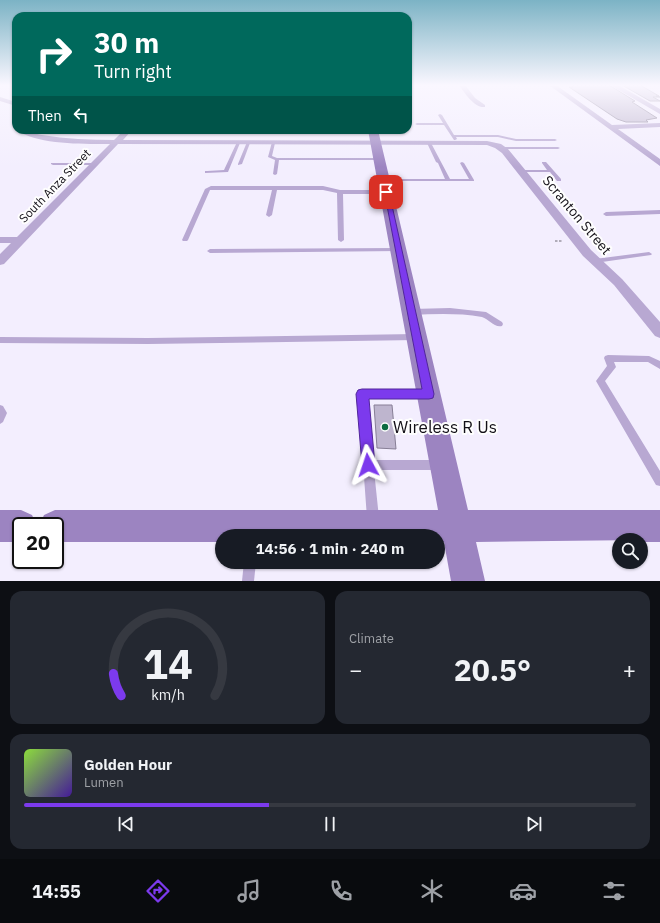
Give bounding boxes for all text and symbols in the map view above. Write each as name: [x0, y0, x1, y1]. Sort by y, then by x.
text: 30 m: [94, 24, 159, 61]
icon: right: [28, 28, 80, 80]
text: Turn right: [94, 60, 172, 83]
icon: left: [70, 104, 92, 126]
text: Then: [28, 106, 62, 125]
street label: South Anza Street: [16, 146, 94, 226]
street label: Scranton Street: [539, 172, 615, 258]
pin: [369, 175, 403, 209]
icon: arrive: [375, 181, 397, 203]
place label: Wireless R Us: [393, 416, 497, 438]
marker: Wireless R Us: [380, 422, 390, 432]
position arrow: [347, 444, 389, 486]
speed limit sign: 20: [12, 517, 64, 569]
map controls: [612, 533, 648, 569]
button: search: [612, 533, 648, 569]
text: 14:56 · 1 min · 240 m: [256, 539, 404, 558]
text: Climate: [349, 630, 394, 647]
text: 14: [143, 635, 192, 689]
text: 20.5°: [454, 650, 531, 689]
text: −: [349, 655, 362, 684]
text: +: [623, 655, 636, 684]
text: km/h: [151, 684, 184, 703]
text: Golden Hour: [84, 755, 172, 774]
text: Lumen: [84, 774, 124, 791]
icon: previous: [115, 813, 137, 835]
icon: pause: [319, 813, 341, 835]
icon: next: [523, 813, 545, 835]
icon: directions: [144, 877, 172, 905]
icon: music: [235, 877, 263, 905]
icon: phone: [327, 877, 355, 905]
icon: climate: [418, 877, 446, 905]
icon: car: [509, 877, 537, 905]
icon: filters: [600, 877, 628, 905]
text: 14:55: [32, 880, 81, 903]

